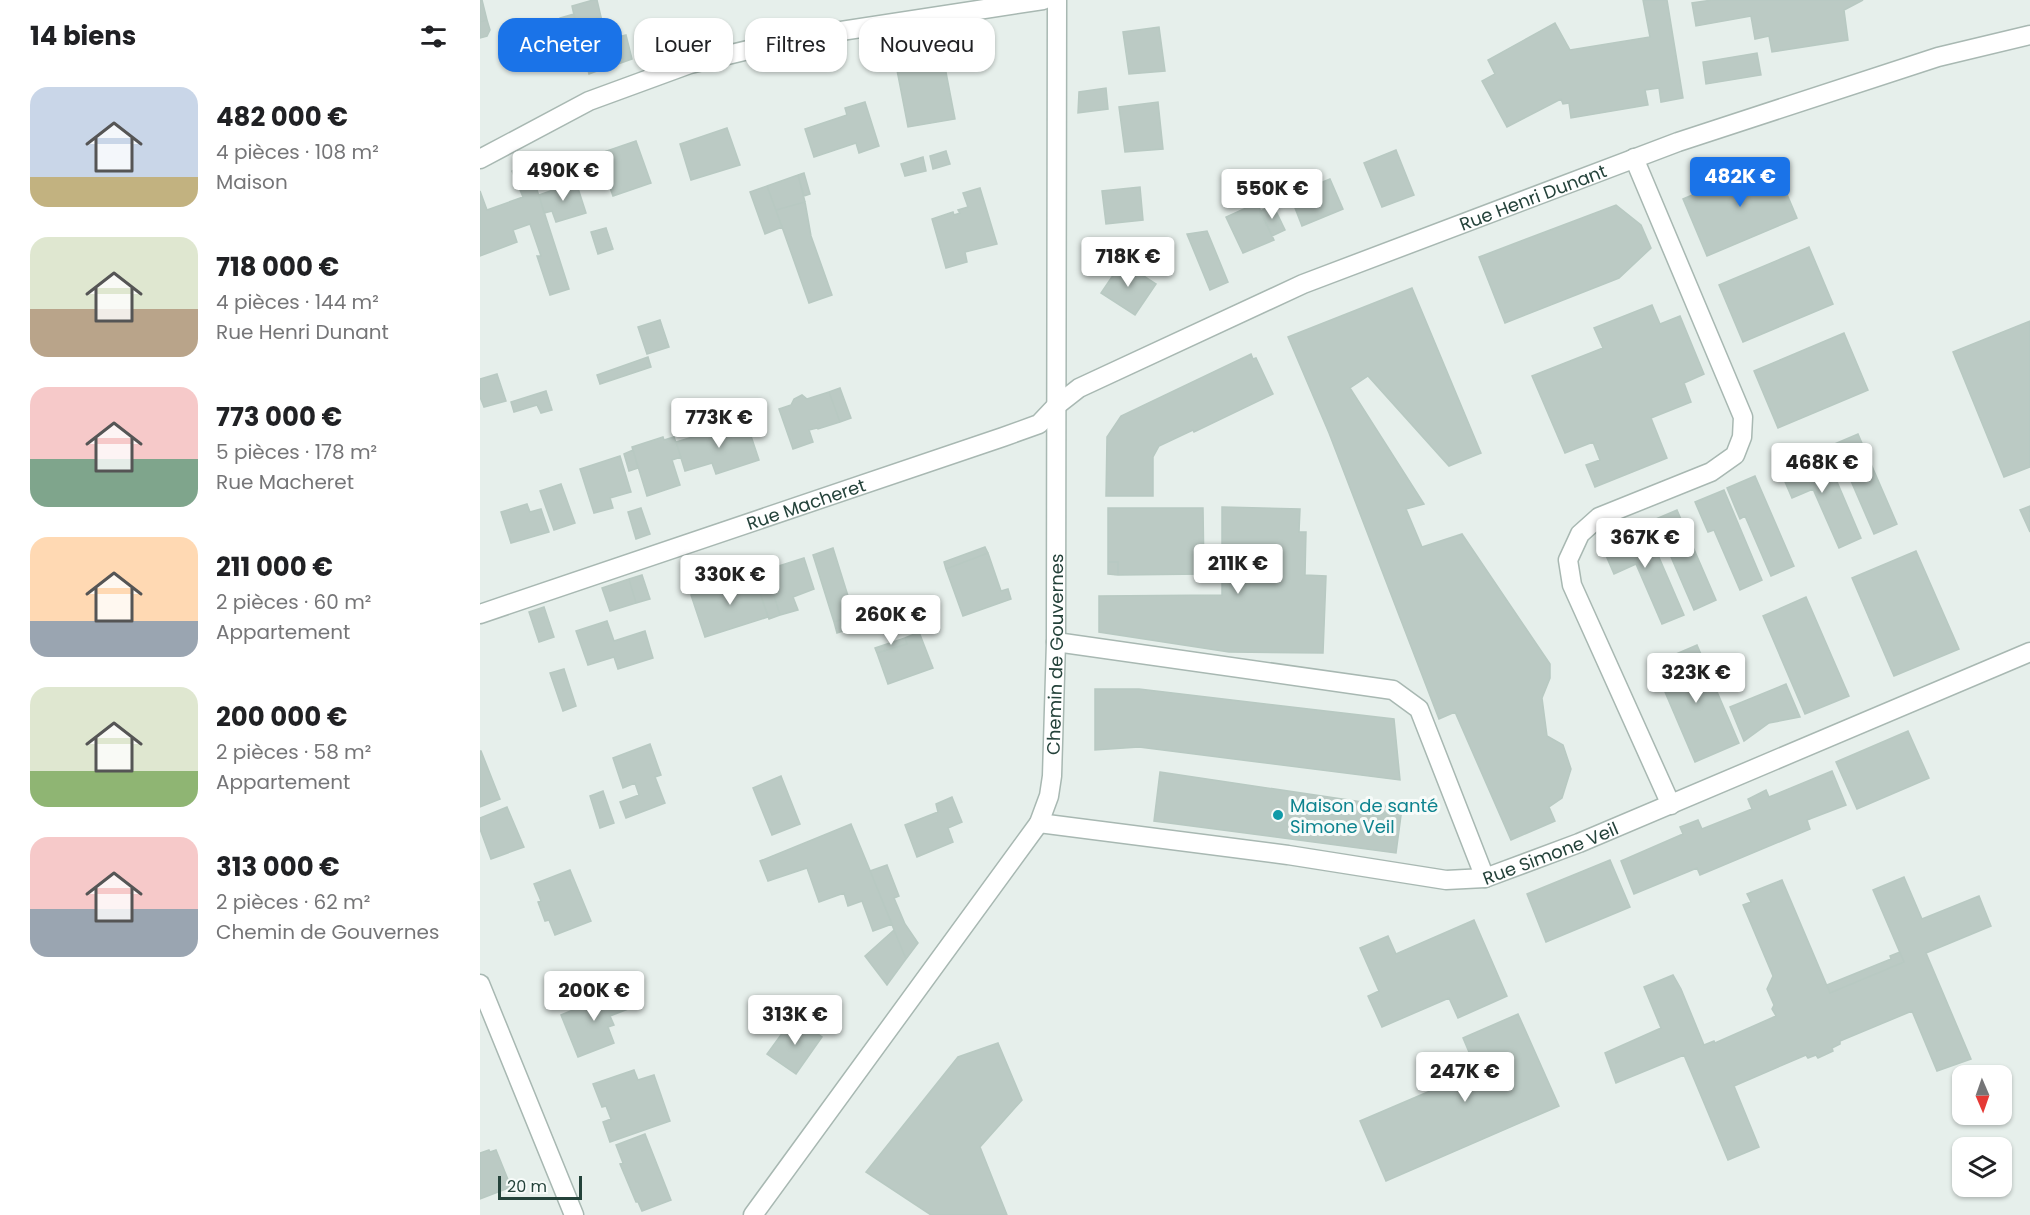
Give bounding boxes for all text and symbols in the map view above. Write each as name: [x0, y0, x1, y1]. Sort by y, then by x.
text: 14 biens: [30, 18, 136, 54]
chip: Acheter: [498, 18, 622, 72]
chip: Louer: [634, 18, 733, 72]
chip: Filtres: [745, 18, 847, 72]
chip: Nouveau: [859, 18, 995, 72]
icon: filters: [417, 20, 450, 53]
text: 482 000 €: [216, 99, 348, 135]
icon: home: [78, 111, 150, 183]
text: 4 pièces · 108 m²: [216, 138, 379, 166]
pin: 490K €: [514, 151, 612, 202]
text: 490K €: [527, 156, 599, 184]
pin: 482K €: [1691, 157, 1789, 208]
street label: Rue Henri Dunant: [1456, 158, 1610, 236]
text: 482K €: [1704, 162, 1776, 190]
text: Maison: [216, 168, 288, 196]
pin: 550K €: [1223, 169, 1321, 220]
text: 550K €: [1235, 174, 1309, 202]
pin: 718K €: [1079, 237, 1177, 288]
text: 718K €: [1095, 242, 1161, 270]
text: 718 000 €: [216, 249, 339, 285]
icon: home: [78, 261, 150, 333]
text: 4 pièces · 144 m²: [216, 288, 379, 316]
text: Rue Henri Dunant: [216, 318, 389, 346]
pin: 773K €: [670, 398, 768, 449]
text: 773 000 €: [216, 399, 342, 435]
text: 773K €: [685, 403, 753, 431]
icon: home: [78, 411, 150, 483]
text: 5 pièces · 178 m²: [216, 438, 377, 466]
pin: 468K €: [1773, 443, 1871, 494]
text: 468K €: [1785, 448, 1859, 476]
text: Rue Macheret: [216, 468, 354, 496]
street label: Rue Macheret: [743, 472, 869, 535]
pin: 367K €: [1596, 518, 1694, 569]
text: 367K €: [1610, 523, 1680, 551]
pin: 211K €: [1189, 544, 1287, 595]
text: 211 000 €: [216, 549, 333, 585]
text: 211K €: [1208, 549, 1268, 577]
street label: Chemin de Gouvernes: [1040, 554, 1069, 755]
pin: 330K €: [681, 555, 779, 606]
text: 330K €: [694, 560, 766, 588]
icon: home: [78, 561, 150, 633]
text: 2 pièces · 60 m²: [216, 588, 371, 616]
pin: 260K €: [842, 595, 940, 646]
text: 260K €: [855, 600, 927, 628]
text: Appartement: [216, 618, 350, 646]
pin: 323K €: [1647, 653, 1745, 704]
text: 323K €: [1661, 658, 1731, 686]
text: 200 000 €: [216, 699, 347, 735]
icon: home: [78, 711, 150, 783]
text: 2 pièces · 58 m²: [216, 738, 371, 766]
text: Appartement: [216, 768, 350, 796]
place label: Maison de santé Simone Veil: [1290, 793, 1438, 839]
marker: Maison de santé Simone Veil: [1271, 808, 1285, 822]
street label: Rue Simone Veil: [1479, 815, 1622, 890]
text: 313 000 €: [216, 849, 340, 885]
icon: home: [78, 861, 150, 933]
text: 2 pièces · 62 m²: [216, 888, 370, 916]
text: Chemin de Gouvernes: [216, 918, 439, 946]
pin: 200K €: [545, 971, 643, 1022]
text: 200K €: [558, 976, 630, 1004]
pin: 313K €: [746, 995, 844, 1046]
text: 313K €: [762, 1000, 828, 1028]
pin: 247K €: [1416, 1052, 1514, 1103]
text: 247K €: [1430, 1057, 1500, 1085]
north arrow: [1952, 1065, 2012, 1125]
map controls: [1952, 1065, 2012, 1197]
button: layers: [1952, 1137, 2012, 1197]
scale bar: [498, 1173, 582, 1200]
text: 20 m: [507, 1175, 547, 1198]

